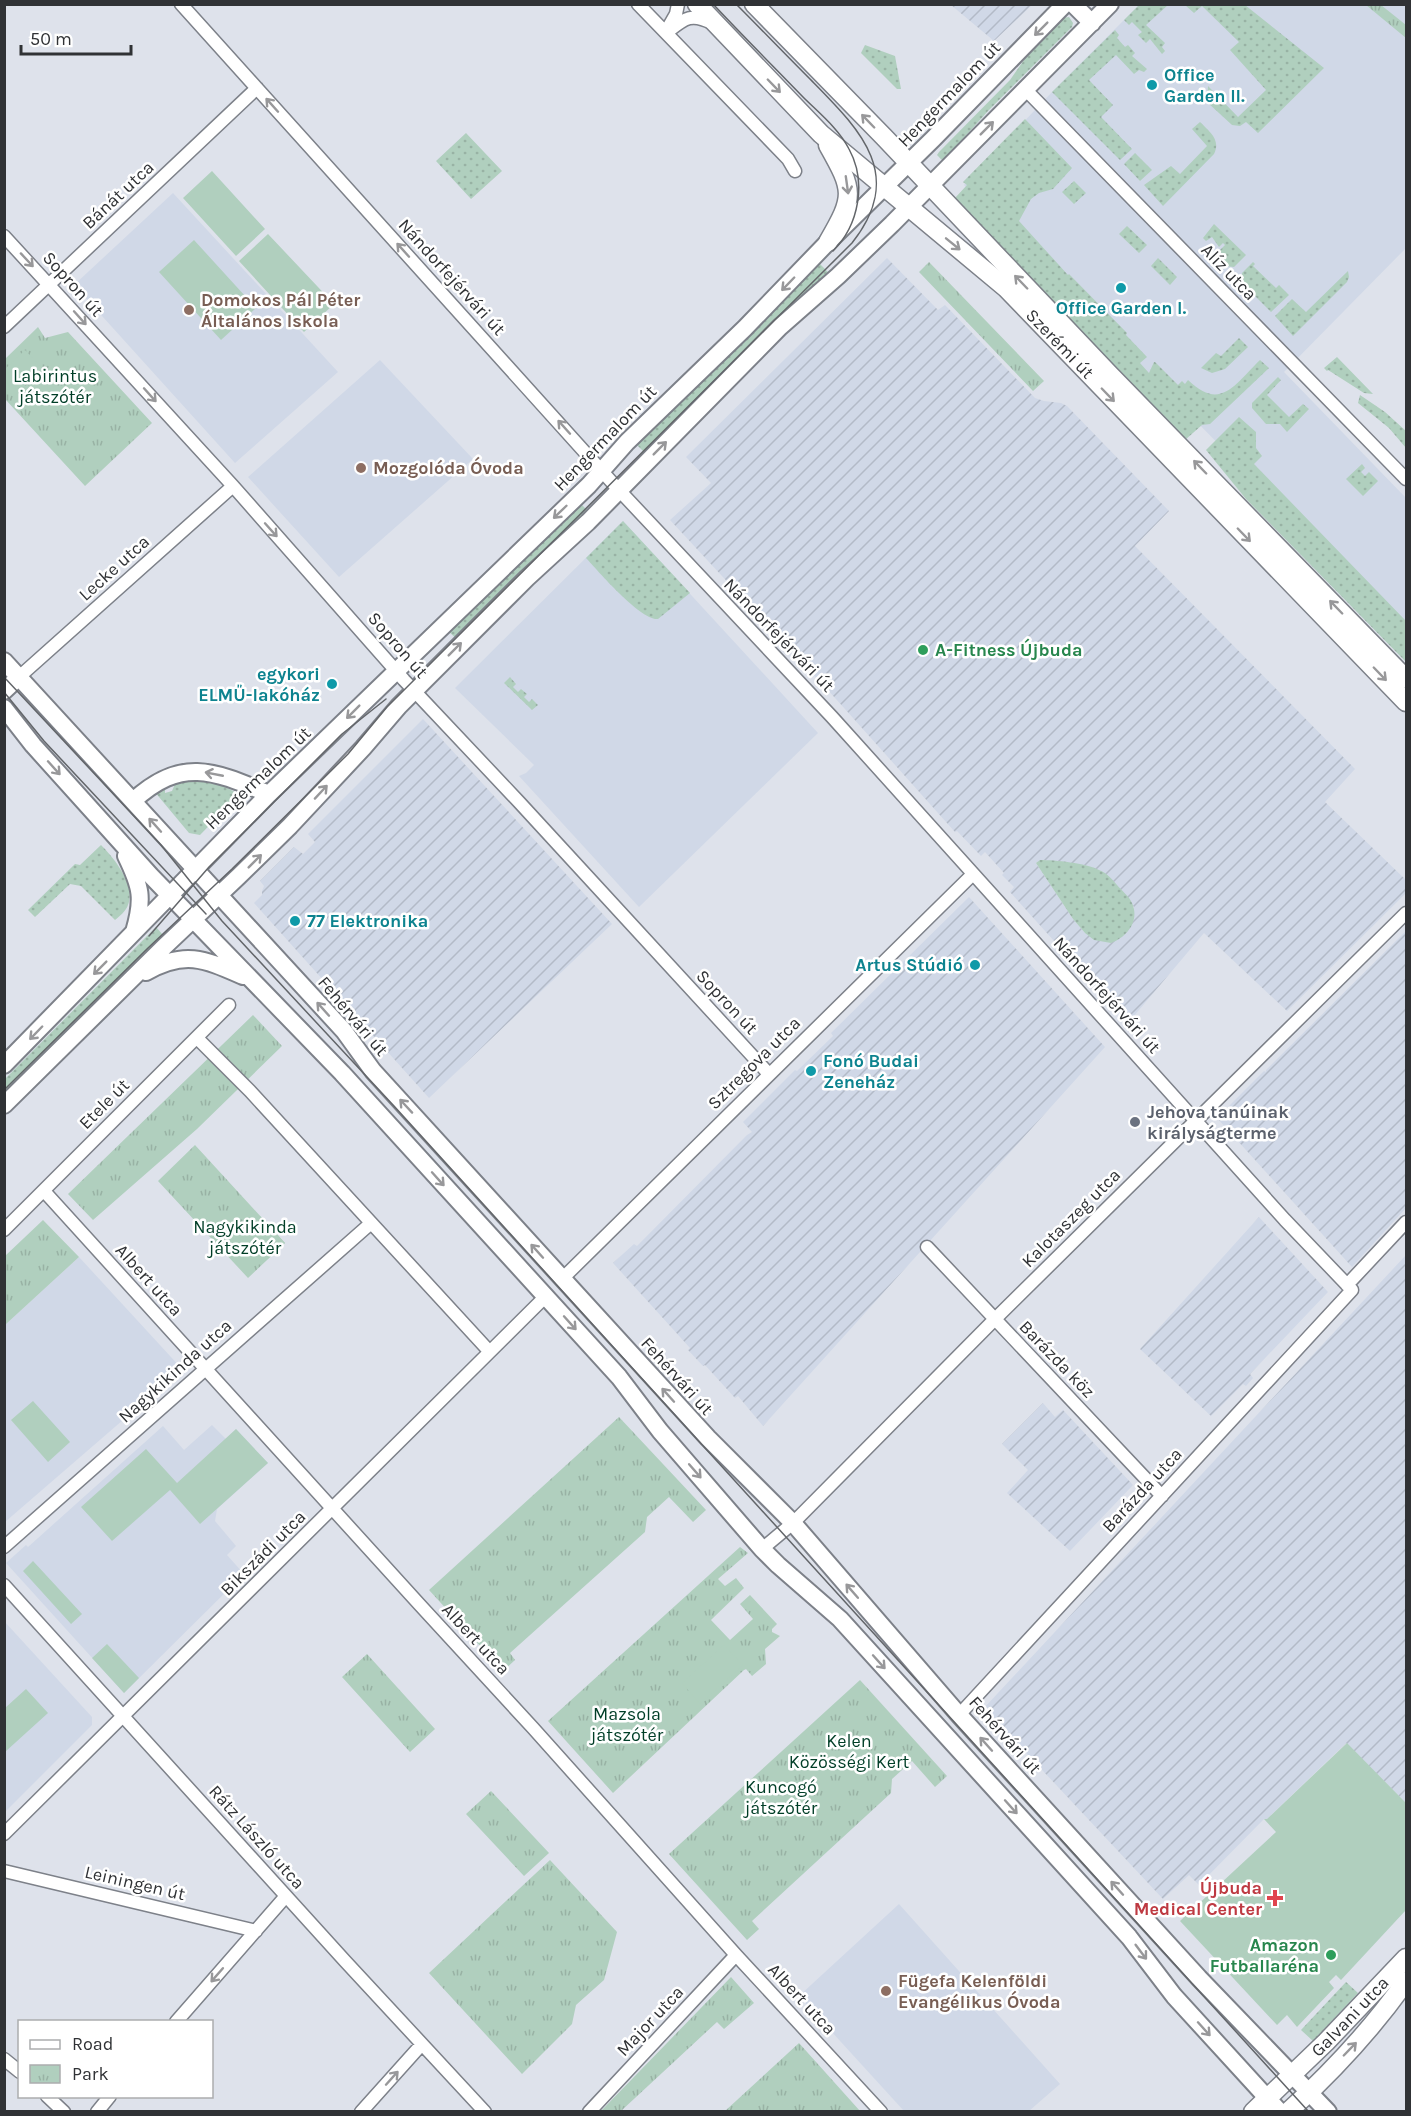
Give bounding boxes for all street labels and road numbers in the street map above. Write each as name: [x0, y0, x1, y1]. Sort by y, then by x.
street label: Hengermalom út: [893, 36, 1005, 151]
street label: Bánát utca: [78, 156, 158, 234]
street label: Nándorfejérvári út: [394, 214, 510, 340]
street label: Alíz utca: [1197, 239, 1261, 305]
street label: Sopron út: [38, 247, 108, 321]
street label: Szerémi út: [1021, 304, 1099, 384]
street label: Hengermalom út: [549, 380, 661, 495]
street label: Lecke utca: [74, 531, 154, 605]
street label: Nándorfejérvári út: [719, 574, 839, 697]
street label: Sopron út: [363, 607, 433, 683]
street label: Hengermalom út: [201, 722, 316, 834]
street label: Nándorfejérvári út: [1049, 932, 1165, 1058]
street label: Sopron út: [692, 965, 763, 1039]
street label: Fehérvári út: [313, 972, 393, 1061]
street label: Sztregova utca: [703, 1012, 805, 1114]
street label: Etele út: [74, 1074, 134, 1134]
street label: Kalotaszeg utca: [1017, 1164, 1125, 1272]
street label: Albert utca: [111, 1239, 187, 1321]
street label: Nagykikinda utca: [114, 1314, 236, 1428]
street label: Barázda köz: [1015, 1316, 1099, 1402]
street label: Fehérvári út: [636, 1332, 718, 1420]
street label: Barázda utca: [1097, 1443, 1187, 1537]
street label: Bikszádi utca: [216, 1506, 310, 1600]
street label: Albert utca: [437, 1599, 515, 1679]
street label: Fehérvári út: [964, 1691, 1046, 1779]
street label: Rátz László utca: [204, 1780, 310, 1894]
street label: Leiningen út: [83, 1861, 188, 1905]
street label: Albert utca: [763, 1959, 841, 2039]
street label: Galvani utca: [1306, 1972, 1394, 2061]
street label: Major utca: [612, 1981, 688, 2061]

